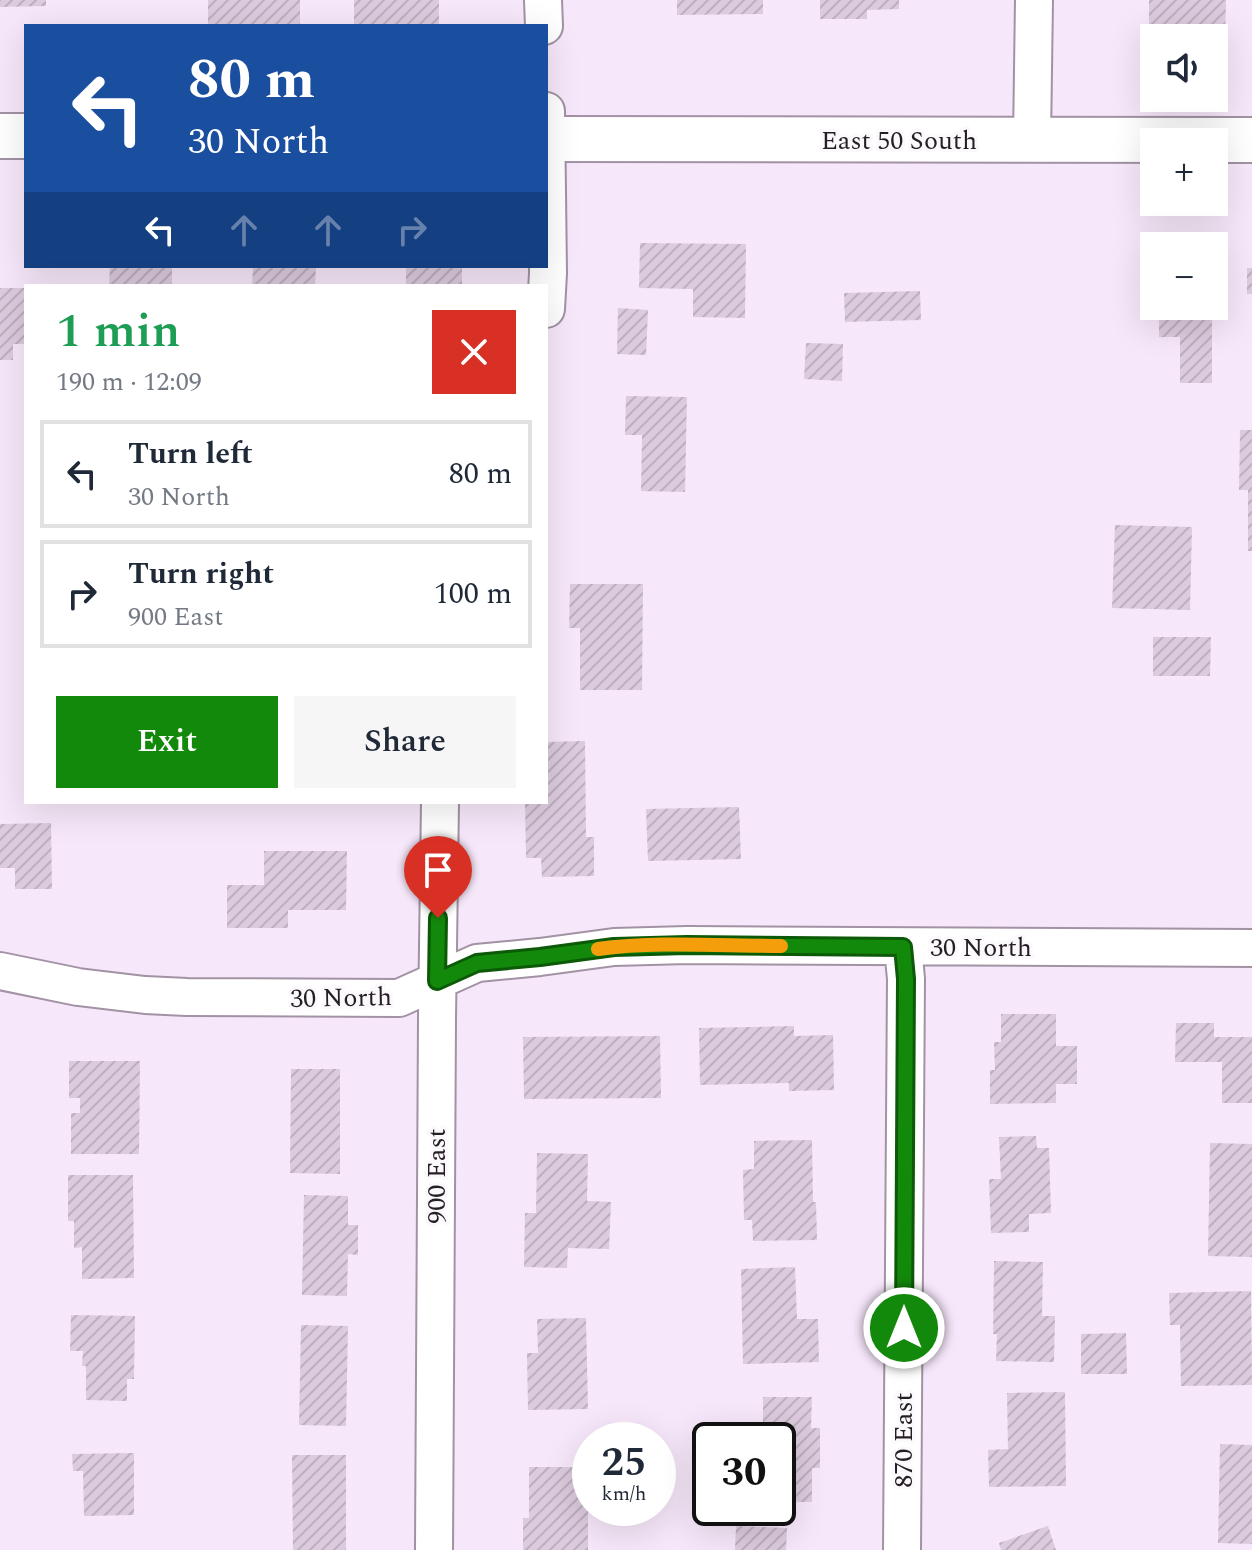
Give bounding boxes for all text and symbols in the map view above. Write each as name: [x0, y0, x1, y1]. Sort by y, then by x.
map controls: [1140, 24, 1228, 320]
button: sound: [1140, 24, 1228, 112]
text: 80 m: [188, 38, 315, 123]
icon: left: [56, 56, 160, 160]
text: 30 North: [188, 115, 329, 170]
street label: East 50 South: [821, 121, 977, 161]
button: +: [1140, 128, 1228, 216]
icon: left: [138, 208, 182, 252]
icon: ahead: [222, 208, 266, 252]
icon: ahead: [306, 208, 350, 252]
icon: right: [390, 208, 434, 252]
button: −: [1140, 232, 1228, 320]
text: 1 min: [56, 295, 181, 368]
button: close: [432, 310, 516, 394]
text: 190 m · 12:09: [56, 362, 202, 402]
text: Turn left: [128, 431, 253, 477]
text: 80 m: [449, 451, 512, 497]
icon: left: [60, 452, 104, 496]
text: 30 North: [128, 477, 230, 517]
text: Turn right: [128, 551, 274, 597]
text: 100 m: [434, 571, 512, 617]
icon: right: [60, 572, 104, 616]
text: 900 East: [128, 597, 223, 637]
button: Exit: [56, 696, 278, 788]
button: Share: [294, 696, 516, 788]
pin: [404, 836, 472, 918]
icon: arrive: [416, 848, 460, 892]
street label: 30 North: [930, 928, 1032, 968]
street label: 30 North: [290, 977, 392, 1019]
street label: 900 East: [417, 1128, 457, 1224]
position arrow: [862, 1286, 946, 1370]
street label: 870 East: [884, 1392, 924, 1488]
speed limit sign: 30: [692, 1422, 796, 1526]
text: 25: [602, 1433, 646, 1494]
text: km/h: [602, 1479, 647, 1509]

